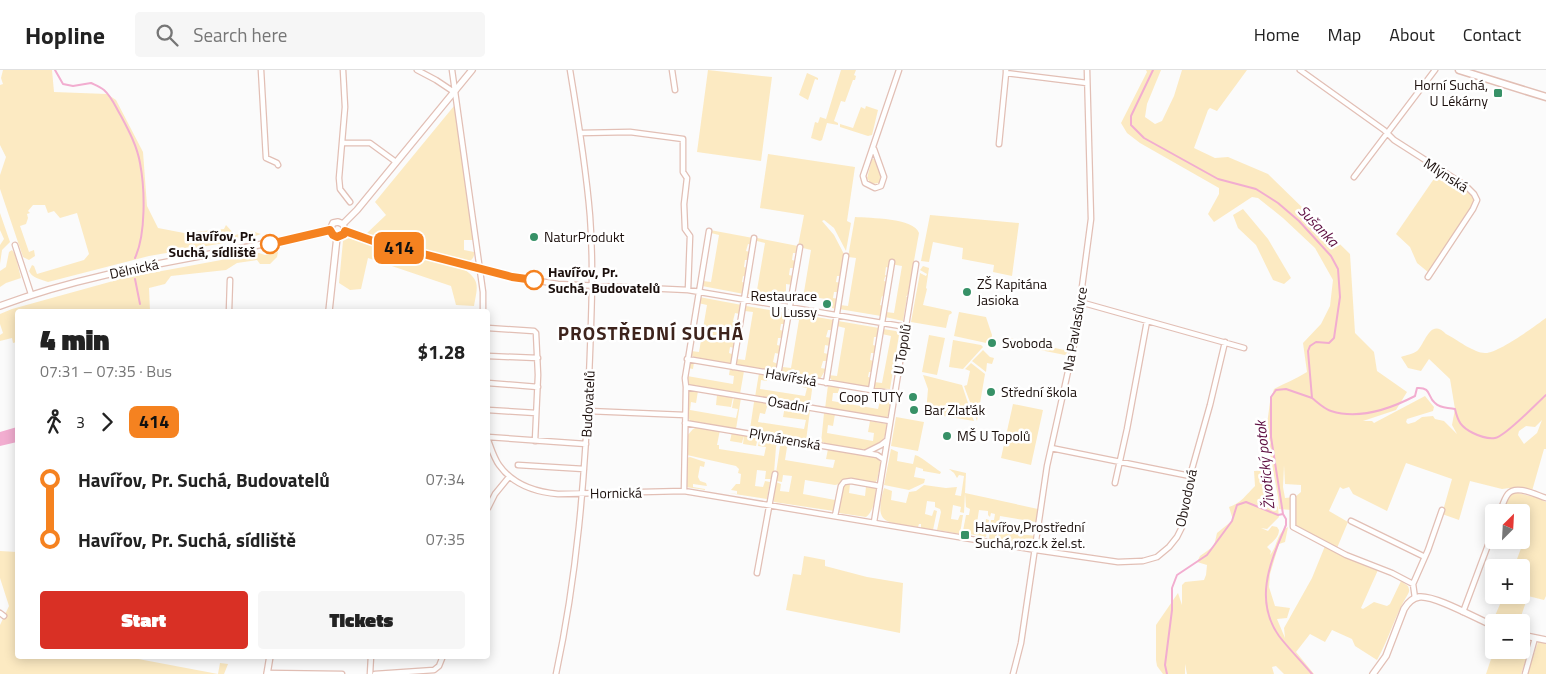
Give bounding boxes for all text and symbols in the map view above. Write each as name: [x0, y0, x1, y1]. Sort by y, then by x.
search box: [135, 12, 485, 57]
text: Hopline: [25, 17, 105, 53]
text: Search here: [193, 20, 287, 49]
icon: search: [153, 21, 181, 49]
text: Home: [1254, 21, 1300, 48]
text: Map: [1328, 21, 1361, 48]
text: About: [1389, 21, 1435, 48]
text: Contact: [1463, 21, 1521, 48]
place label: Horní Suchá, U Lékárny: [1414, 74, 1488, 111]
marker: Horní Suchá, U Lékárny: [1492, 87, 1504, 99]
street label: Mlýnská: [1420, 152, 1473, 197]
water label: Sušanka: [1293, 200, 1345, 253]
place label: Havířov, Pr. Suchá, sídliště: [169, 225, 256, 262]
place label: NaturProdukt: [544, 226, 625, 247]
marker: NaturProdukt: [528, 231, 540, 243]
line badge: 414: [370, 232, 428, 264]
marker: Havířov, Pr. Suchá, sídliště: [260, 234, 280, 254]
text: 414: [384, 234, 414, 261]
street label: Dělnická: [107, 253, 160, 284]
place label: Havířov, Pr. Suchá, Budovatelů: [548, 261, 660, 298]
marker: Havířov, Pr. Suchá, Budovatelů: [524, 270, 544, 290]
place label: ZŠ Kapitána Jasioka: [977, 273, 1047, 310]
place label: Restaurace U Lussy: [751, 285, 817, 322]
street label: Na Pavlasůvce: [1057, 285, 1092, 373]
marker: ZŠ Kapitána Jasioka: [961, 286, 973, 298]
marker: Restaurace U Lussy: [821, 298, 833, 310]
text: 4 min: [40, 318, 110, 361]
district label: PROSTŘEDNÍ SUCHÁ: [558, 318, 744, 347]
street label: U Topolů: [887, 322, 916, 376]
place label: Svoboda: [1002, 332, 1053, 353]
text: $1.28: [418, 337, 465, 366]
marker: Svoboda: [986, 337, 998, 349]
text: 07:31 – 07:35 · Bus: [40, 359, 172, 383]
street label: Havířská: [764, 362, 818, 391]
street label: Budovatelů: [575, 370, 600, 438]
place label: Střední škola: [1001, 381, 1077, 402]
place label: Coop TUTY: [839, 386, 903, 407]
marker: Střední škola: [985, 386, 997, 398]
street label: Osadní: [766, 390, 811, 418]
marker: Coop TUTY: [907, 391, 919, 403]
place label: Bar Zlaťák: [924, 399, 985, 420]
marker: Bar Zlaťák: [908, 404, 920, 416]
icon: walk: [40, 408, 68, 436]
icon: forward: [93, 408, 121, 436]
text: 414: [139, 408, 169, 435]
text: 3: [76, 410, 85, 434]
water label: Životický potok: [1248, 417, 1281, 510]
street label: Plynárenská: [748, 422, 823, 455]
place label: MŠ U Topolů: [957, 425, 1030, 446]
marker: MŠ U Topolů: [941, 430, 953, 442]
text: Havířov, Pr. Suchá, Budovatelů: [78, 465, 330, 494]
text: 07:34: [426, 467, 465, 491]
street label: Obvodová: [1169, 467, 1202, 529]
street label: Hornická: [590, 482, 642, 503]
north arrow: [1485, 504, 1530, 549]
map controls: [1485, 504, 1530, 659]
place label: Havířov,Prostřední Suchá,rozc.k žel.st.: [975, 516, 1086, 553]
text: Havířov, Pr. Suchá, sídliště: [78, 525, 296, 554]
text: 07:35: [426, 527, 465, 551]
marker: Havířov,Prostřední Suchá,rozc.k žel.st.: [959, 529, 971, 541]
button: +: [1485, 559, 1530, 604]
button: Start: [40, 591, 248, 649]
button: Tickets: [258, 591, 465, 649]
button: −: [1485, 614, 1530, 659]

